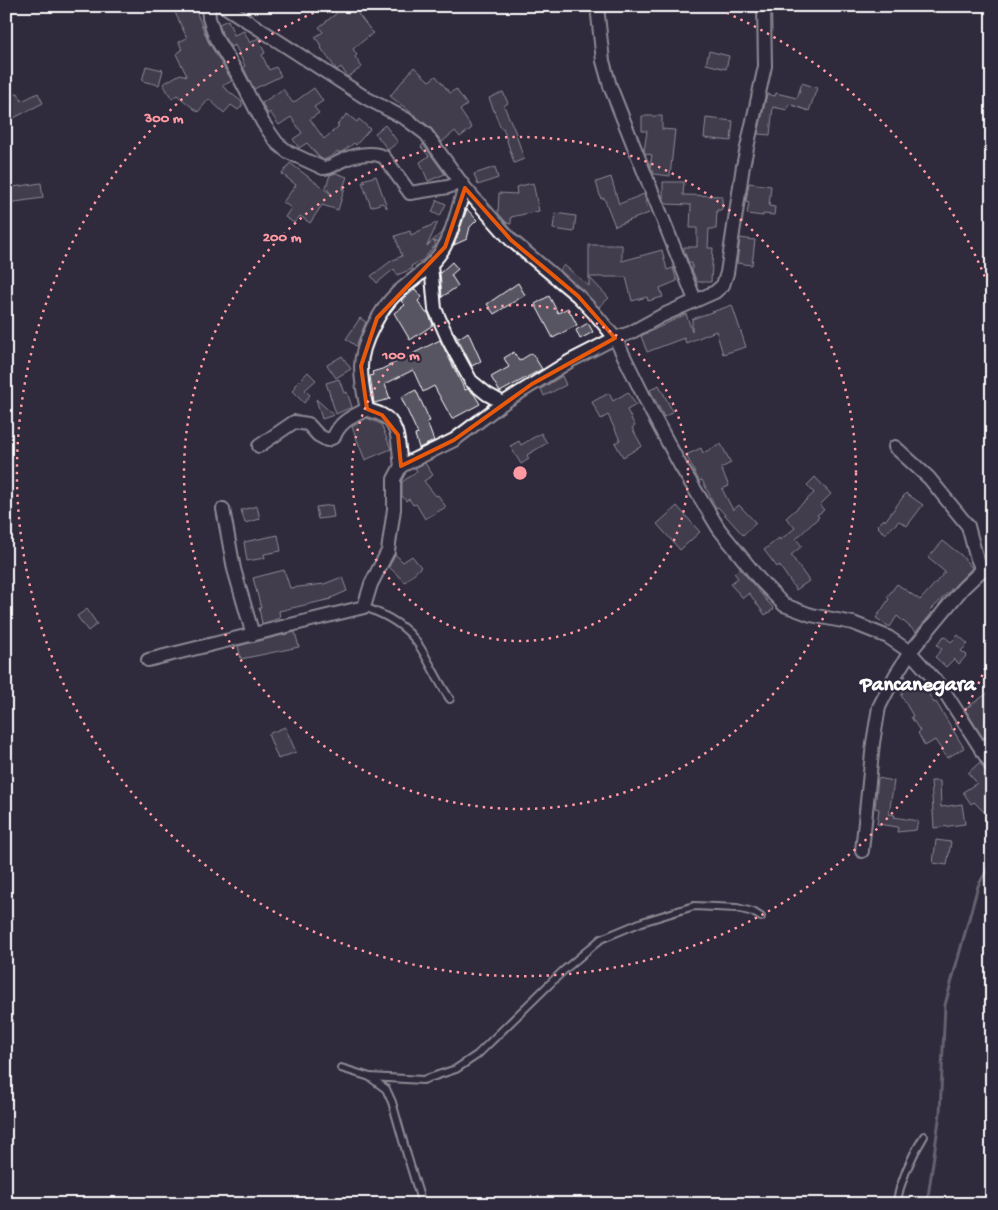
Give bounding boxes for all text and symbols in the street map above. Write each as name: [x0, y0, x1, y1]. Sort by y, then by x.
text: 300 m: [143, 110, 184, 128]
text: 200 m: [263, 229, 302, 247]
text: 100 m: [381, 347, 420, 365]
centre of rings: [511, 464, 529, 482]
district label: Pancanegara: [859, 674, 977, 699]

